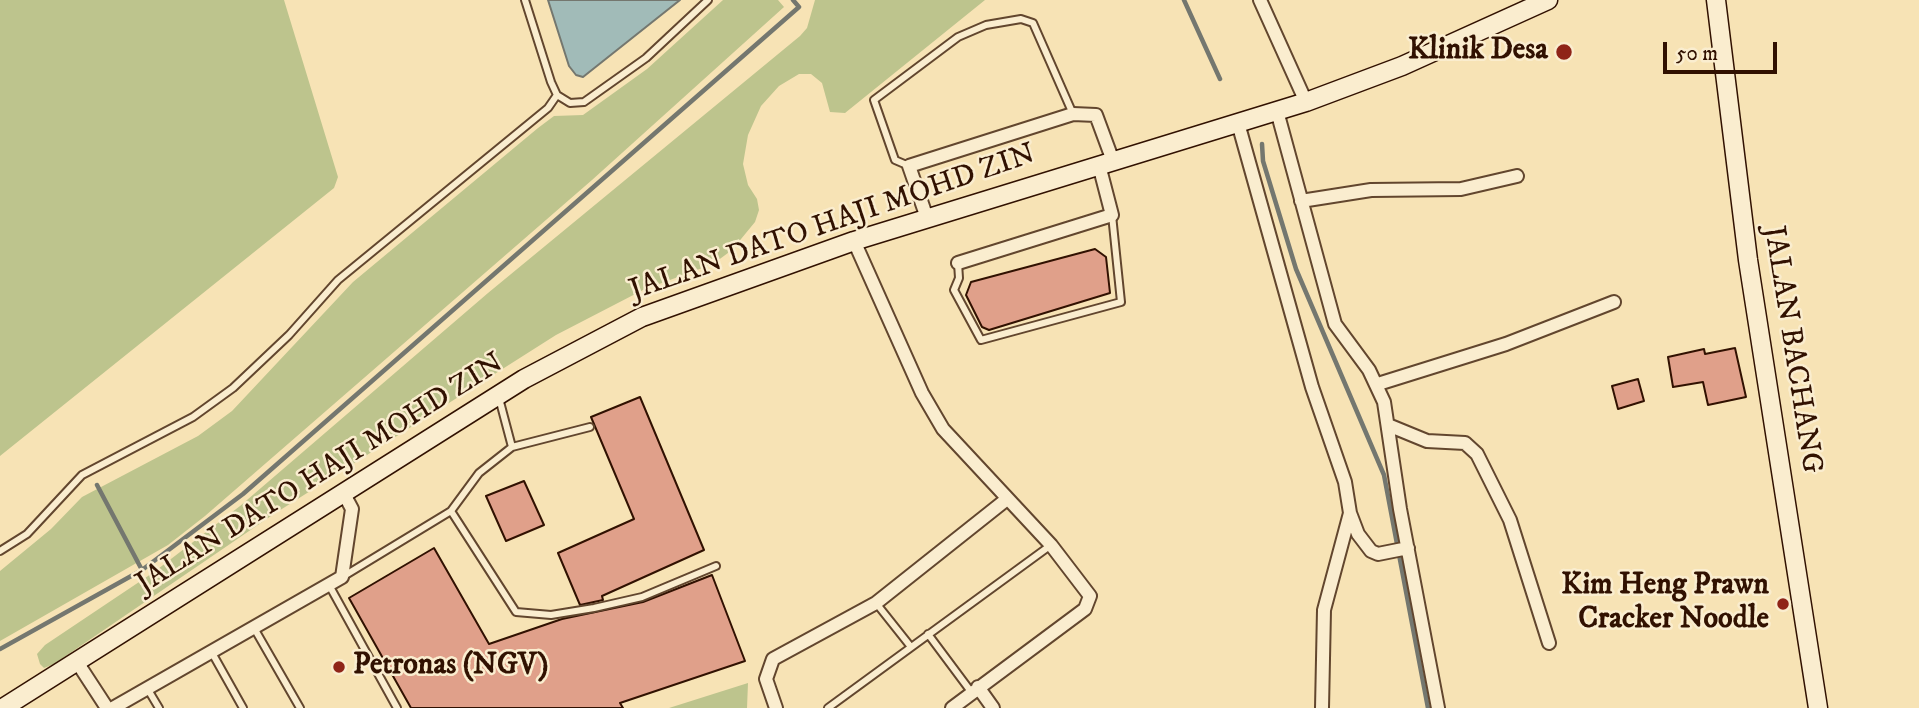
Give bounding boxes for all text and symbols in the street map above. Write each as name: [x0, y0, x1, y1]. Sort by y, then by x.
scale bar: [1667, 28, 1781, 72]
place label: Klinik Desa: [1408, 34, 1548, 70]
text: 50 m: [1676, 41, 1718, 67]
marker: Klinik Desa: [1554, 42, 1574, 62]
street label: JALAN DATO HAJI MOHD ZIN: [625, 138, 1041, 310]
street label: JALAN BACHANG: [1754, 224, 1828, 476]
street label: JALAN DATO HAJI MOHD ZIN: [131, 347, 511, 603]
place label: Kim Heng Prawn Cracker Noodle: [1561, 569, 1769, 640]
marker: Kim Heng Prawn Cracker Noodle: [1775, 596, 1791, 612]
place label: Petronas (NGV): [353, 649, 548, 685]
marker: Petronas (NGV): [331, 659, 347, 675]

